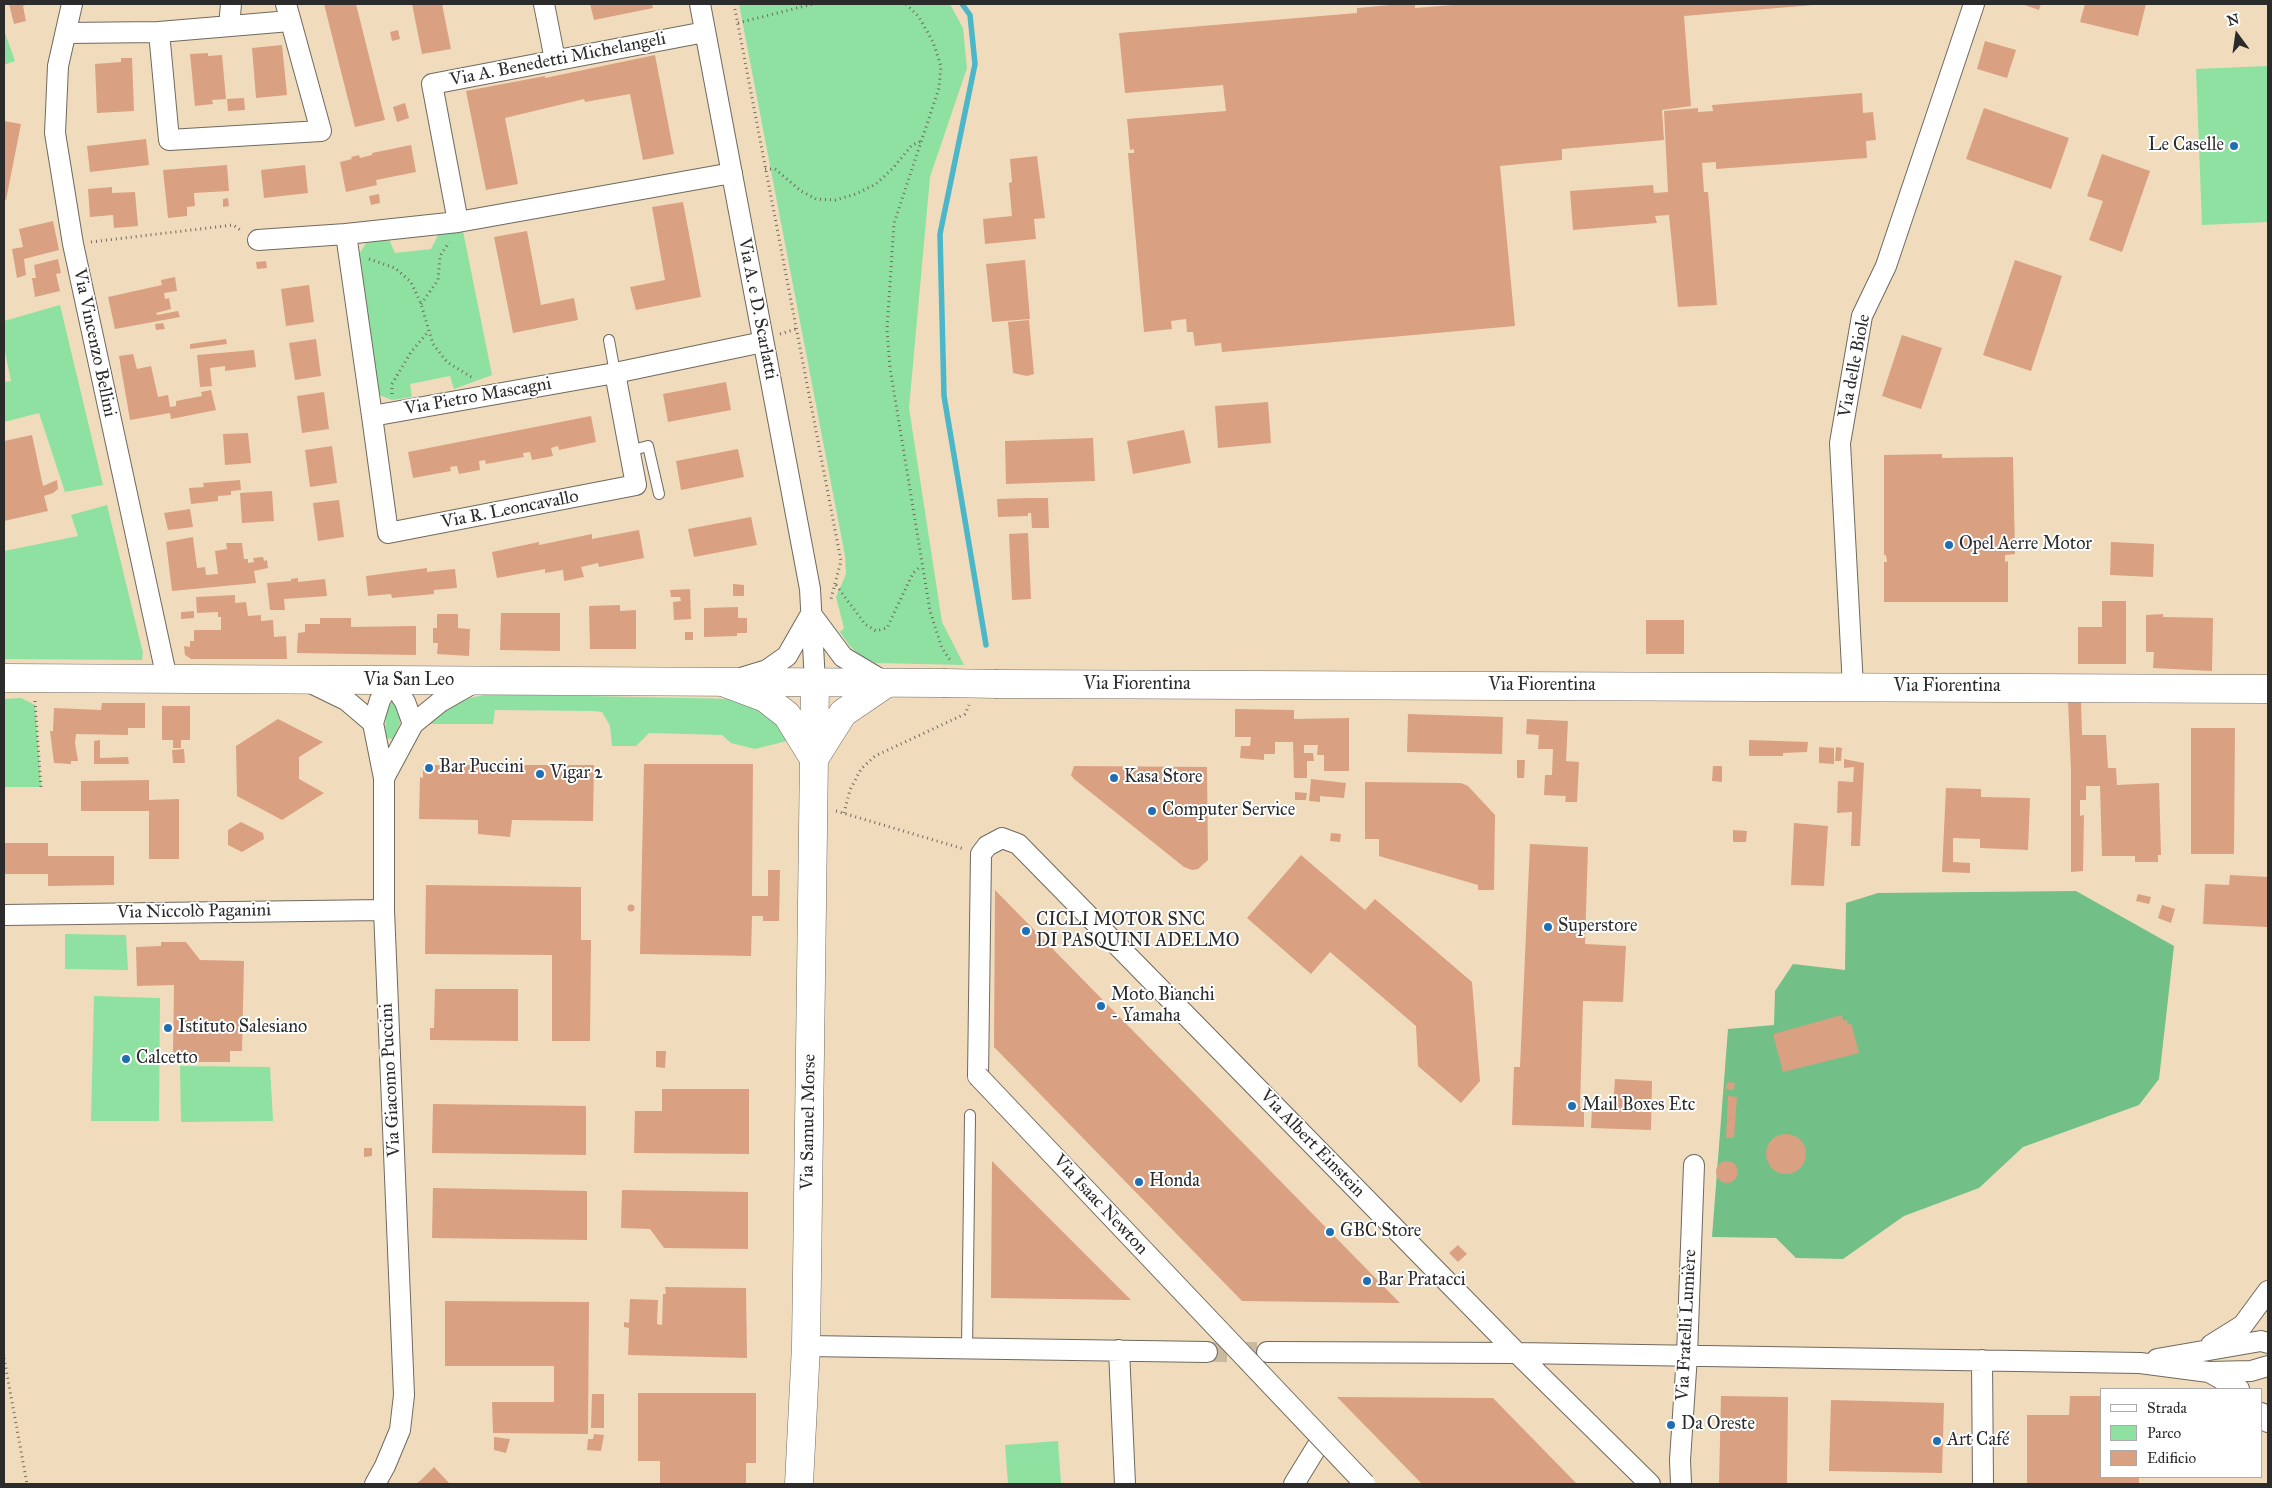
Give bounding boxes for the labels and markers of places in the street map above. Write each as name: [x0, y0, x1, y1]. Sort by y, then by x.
place label: Le Caselle: [2148, 135, 2224, 157]
marker: Le Caselle: [2228, 140, 2240, 152]
place label: Opel Aerre Motor: [1959, 534, 2092, 556]
marker: Opel Aerre Motor: [1943, 539, 1955, 551]
place label: Bar Puccini: [439, 757, 524, 779]
marker: Bar Puccini: [423, 762, 435, 774]
place label: Vigar 2: [550, 763, 603, 785]
place label: Kasa Store: [1124, 767, 1202, 789]
marker: Vigar 2: [534, 768, 546, 780]
marker: Kasa Store: [1108, 772, 1120, 784]
place label: Computer Service: [1162, 800, 1295, 822]
marker: Computer Service: [1146, 805, 1158, 817]
place label: CICLI MOTOR SNC DI PASQUINI ADELMO: [1036, 910, 1240, 952]
place label: Superstore: [1558, 916, 1637, 938]
marker: Superstore: [1542, 921, 1554, 933]
marker: CICLI MOTOR SNC DI PASQUINI ADELMO: [1020, 925, 1032, 937]
place label: Moto Bianchi - Yamaha: [1111, 985, 1215, 1028]
marker: Moto Bianchi - Yamaha: [1095, 1000, 1107, 1012]
place label: Istituto Salesiano: [178, 1017, 307, 1039]
marker: Istituto Salesiano: [162, 1022, 174, 1034]
place label: Calcetto: [136, 1048, 198, 1070]
marker: Calcetto: [120, 1053, 132, 1065]
place label: Mail Boxes Etc: [1582, 1095, 1695, 1117]
marker: Mail Boxes Etc: [1566, 1100, 1578, 1112]
place label: Honda: [1149, 1171, 1200, 1193]
marker: Honda: [1133, 1176, 1145, 1188]
place label: GBC Store: [1340, 1221, 1421, 1243]
marker: GBC Store: [1324, 1226, 1336, 1238]
place label: Bar Pratacci: [1377, 1270, 1466, 1292]
marker: Bar Pratacci: [1361, 1275, 1373, 1287]
place label: Da Oreste: [1681, 1414, 1755, 1436]
marker: Da Oreste: [1665, 1419, 1677, 1431]
place label: Art Café: [1947, 1430, 2009, 1452]
marker: Art Café: [1931, 1435, 1943, 1447]

